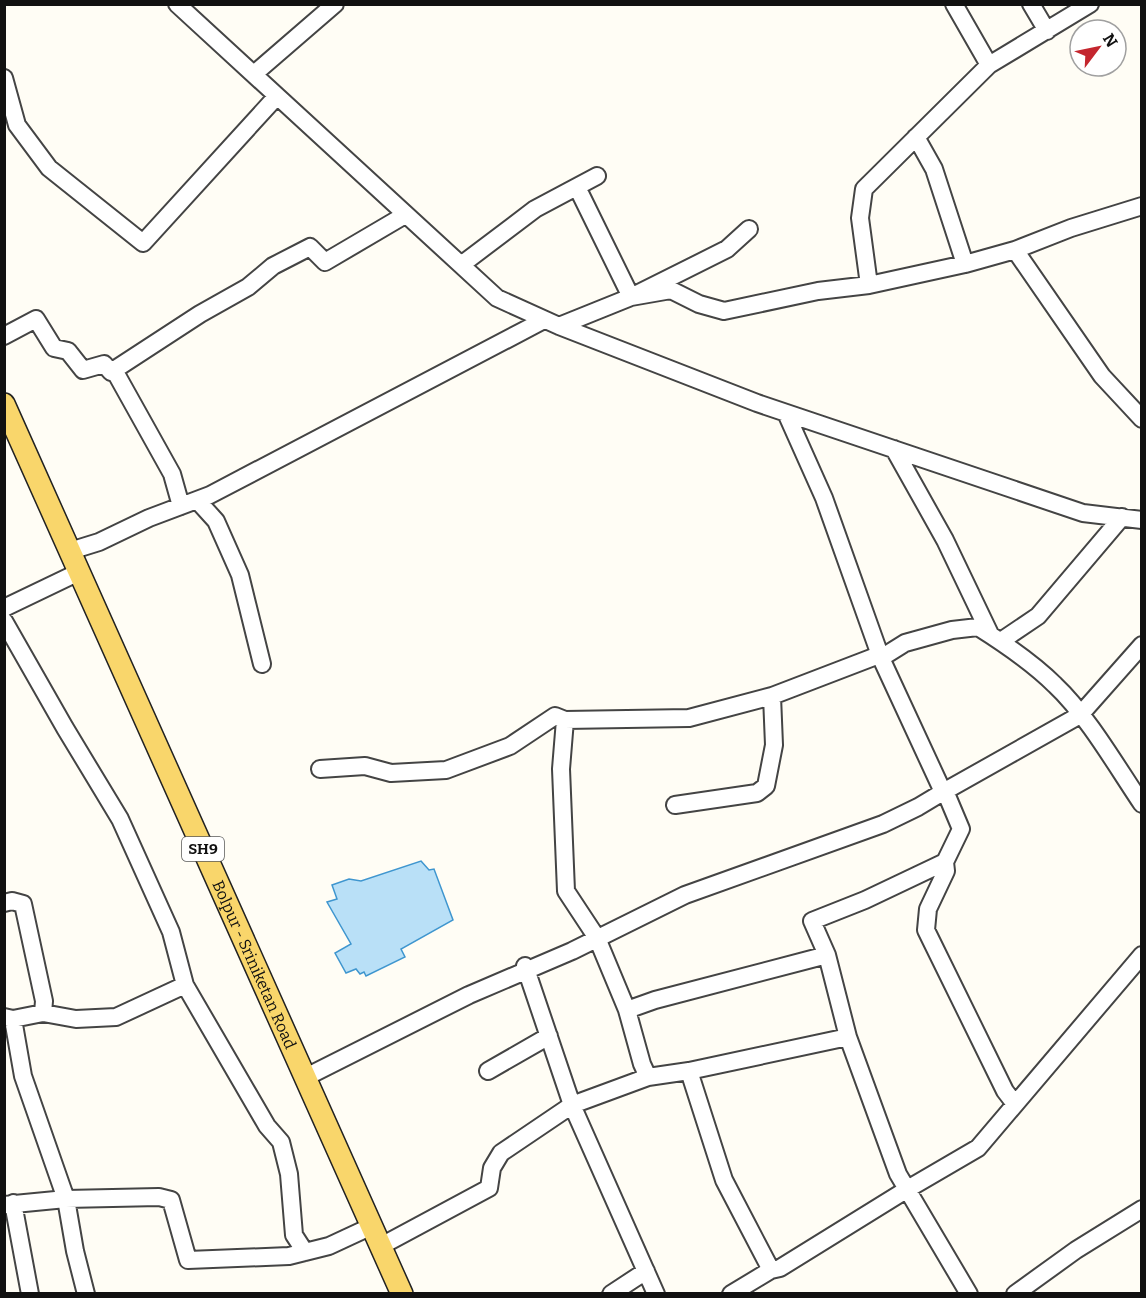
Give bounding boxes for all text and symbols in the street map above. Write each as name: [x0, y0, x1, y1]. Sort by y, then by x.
north arrow: [1068, 18, 1128, 78]
text: N: [1099, 30, 1122, 51]
road number: SH9: [182, 837, 224, 861]
street label: Bolpur - Sriniketan Road: [208, 877, 300, 1052]

